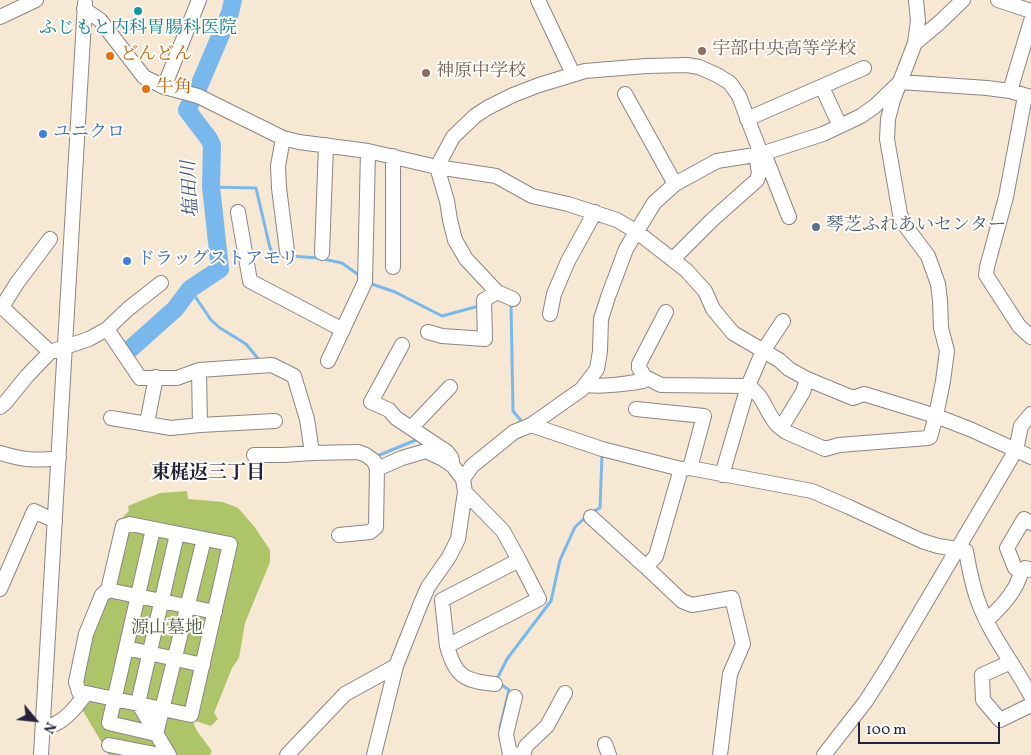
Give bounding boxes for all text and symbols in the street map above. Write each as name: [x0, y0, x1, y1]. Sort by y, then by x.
marker: ふじもと内科胃腸科医院: [132, 5, 144, 17]
place label: ふじもと内科胃腸科医院: [39, 19, 237, 41]
place label: 宇部中央高等学校: [712, 40, 856, 62]
place label: どんどん: [120, 45, 192, 67]
marker: 宇部中央高等学校: [696, 45, 708, 57]
marker: どんどん: [104, 50, 116, 62]
place label: 神原中学校: [436, 62, 526, 84]
marker: 神原中学校: [420, 67, 432, 79]
place label: 牛角: [156, 78, 192, 100]
marker: 牛角: [140, 83, 152, 95]
place label: ユニクロ: [53, 123, 125, 145]
marker: ユニクロ: [37, 128, 49, 140]
water label: 塩田川: [179, 160, 205, 218]
place label: 琴芝ふれあいセンター: [826, 216, 1006, 238]
marker: 琴芝ふれあいセンター: [810, 221, 822, 233]
place label: ドラッグストアモリ: [137, 250, 299, 272]
marker: ドラッグストアモリ: [121, 255, 133, 267]
district label: 東梶返三丁目: [151, 464, 265, 486]
park label: 源山墓地: [131, 619, 203, 641]
north arrow: [10, 695, 60, 745]
scale bar: [861, 712, 1004, 744]
text: N: [38, 718, 59, 736]
text: 100 m: [866, 720, 906, 741]

